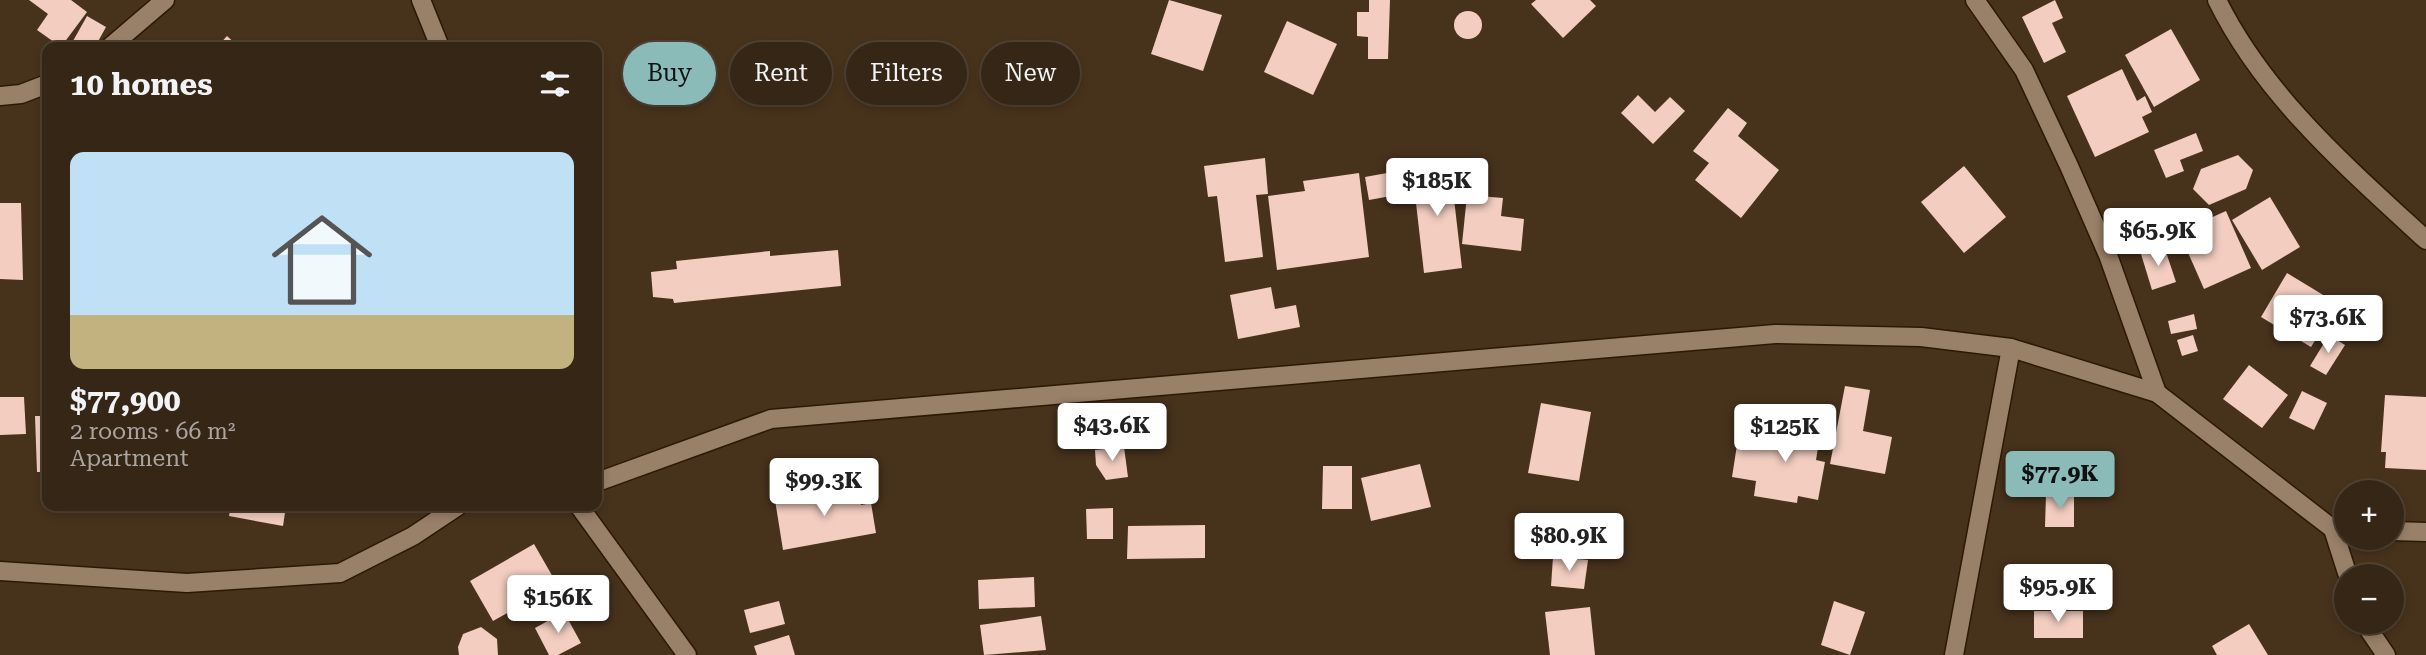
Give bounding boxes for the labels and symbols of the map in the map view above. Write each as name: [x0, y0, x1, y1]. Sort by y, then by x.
pin: $185K: [1388, 158, 1486, 218]
pin: $65.9K: [2101, 208, 2215, 268]
pin: $73.6K: [2271, 296, 2385, 355]
pin: $43.6K: [1055, 404, 1169, 463]
pin: $125K: [1736, 405, 1834, 464]
pin: $77.9K: [2003, 452, 2117, 511]
pin: $99.3K: [767, 458, 881, 518]
pin: $80.9K: [1512, 514, 1626, 573]
pin: $95.9K: [2001, 564, 2115, 624]
pin: $156K: [509, 576, 607, 635]

